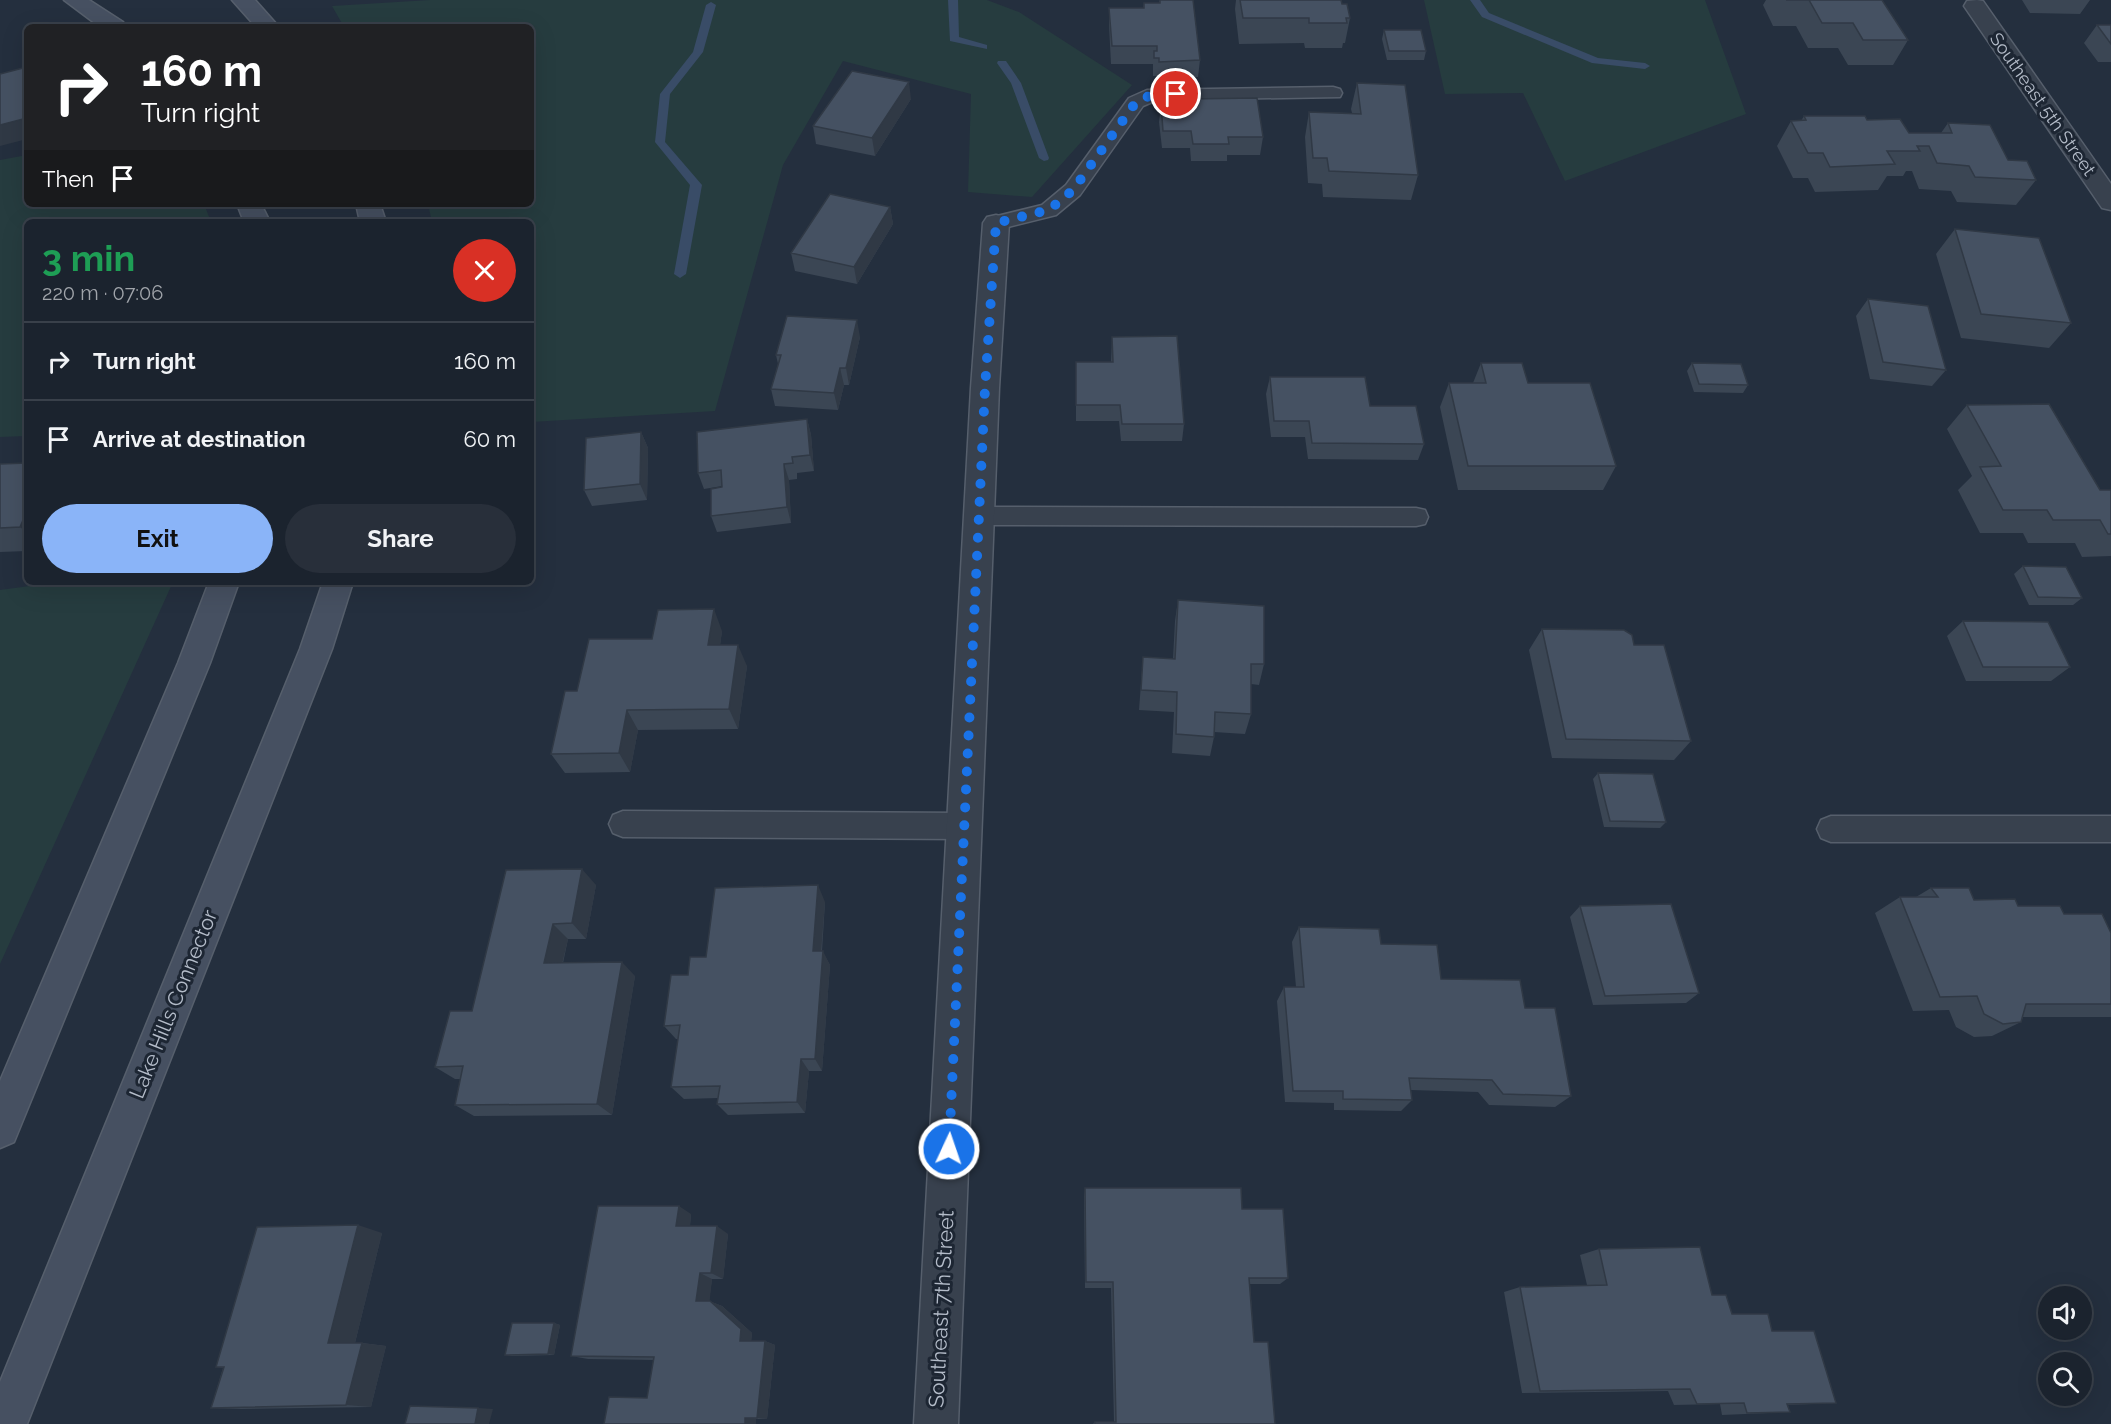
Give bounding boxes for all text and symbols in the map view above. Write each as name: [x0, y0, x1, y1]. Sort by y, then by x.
street label: Southeast 5th Street: [1986, 29, 2100, 179]
text: 160 m: [141, 47, 262, 96]
icon: right: [42, 48, 120, 126]
pin: [1150, 68, 1201, 119]
icon: arrive: [1159, 77, 1192, 110]
text: Turn right: [141, 97, 260, 128]
icon: arrive: [106, 162, 139, 195]
text: Then: [42, 166, 94, 192]
text: 3 min: [42, 237, 135, 279]
button: close: [453, 239, 516, 302]
text: 220 m · 07:06: [42, 281, 163, 305]
icon: right: [42, 345, 75, 378]
text: Turn right: [93, 348, 196, 374]
text: 160 m: [454, 348, 516, 374]
icon: arrive: [42, 423, 75, 456]
text: Arrive at destination: [93, 426, 306, 452]
text: 60 m: [463, 426, 516, 452]
button: Exit: [42, 504, 273, 573]
button: Share: [285, 504, 516, 573]
street label: Lake Hills Connector: [124, 906, 222, 1102]
position arrow: [917, 1117, 981, 1181]
street label: Southeast 7th Street: [923, 1210, 959, 1408]
map controls: [2038, 1286, 2092, 1406]
button: sound: [2038, 1286, 2092, 1340]
button: search: [2038, 1352, 2092, 1406]

